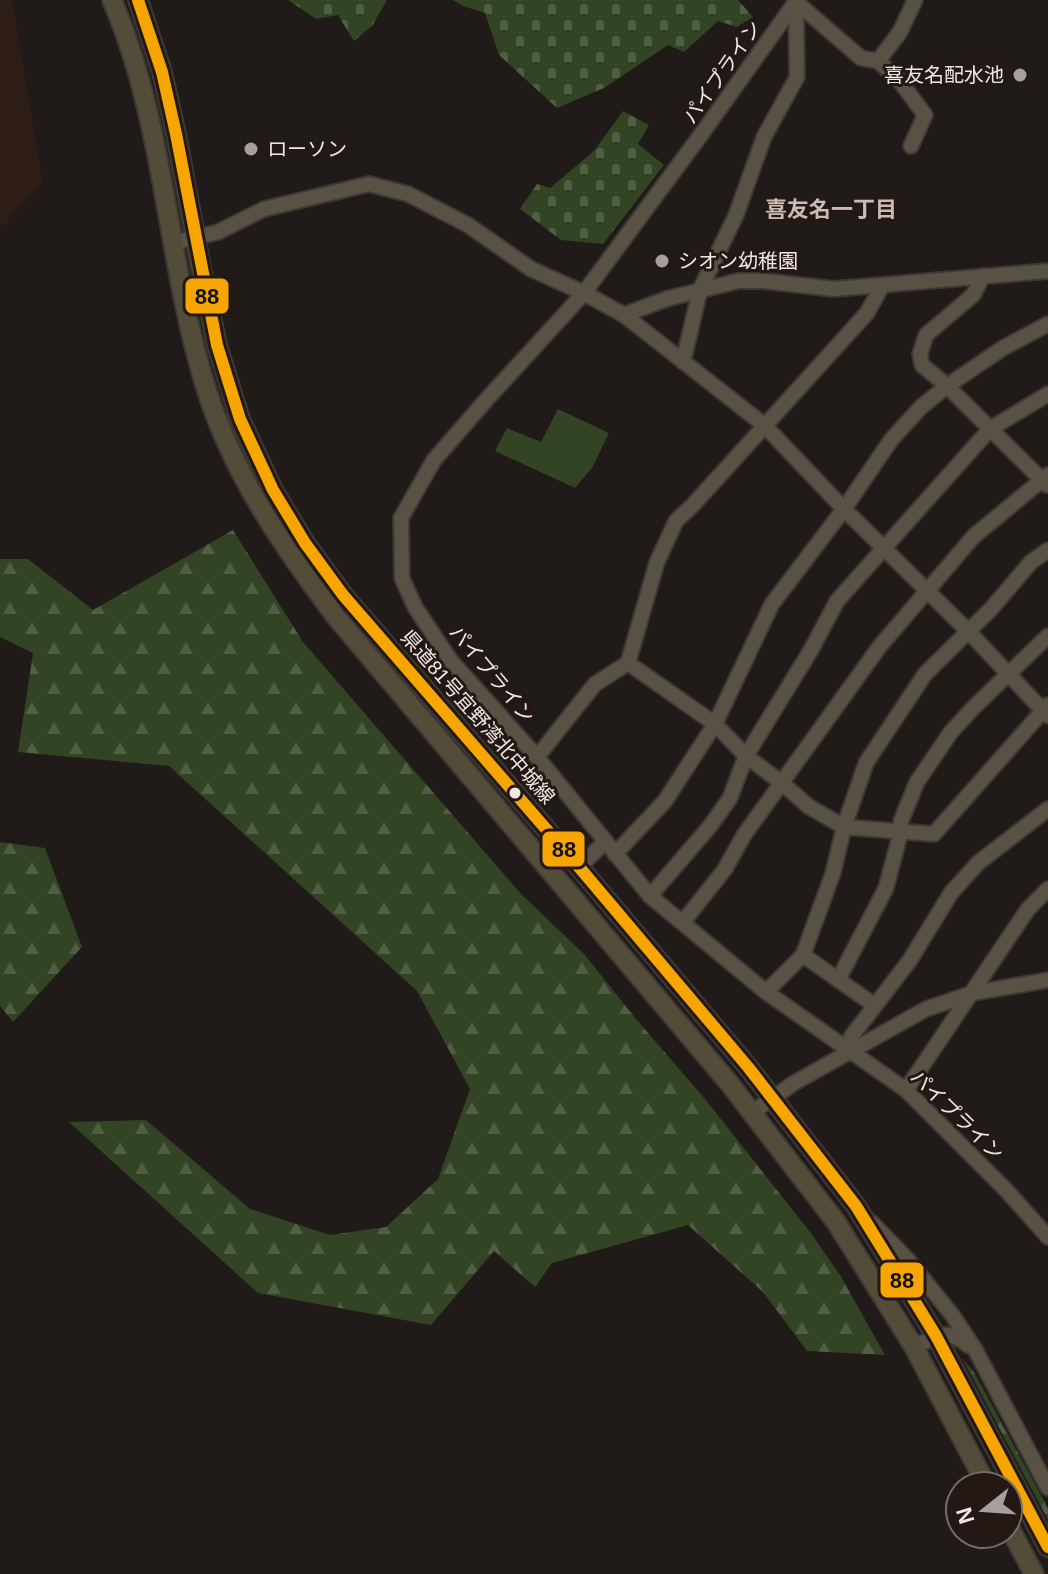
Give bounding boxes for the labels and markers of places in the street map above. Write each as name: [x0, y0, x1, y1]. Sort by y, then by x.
place label: 喜友名配水池: [884, 64, 1004, 86]
marker: 喜友名配水池: [1011, 66, 1029, 84]
place label: ローソン: [267, 138, 347, 160]
marker: ローソン: [242, 140, 260, 158]
place label: シオン幼稚園: [678, 250, 798, 272]
marker: シオン幼稚園: [653, 252, 671, 270]
unlabelled marker: [507, 785, 523, 801]

